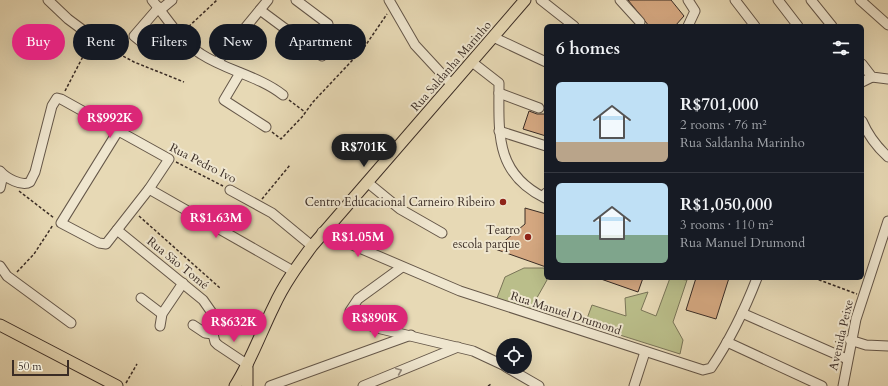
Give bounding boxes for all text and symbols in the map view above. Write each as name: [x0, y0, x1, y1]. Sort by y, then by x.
street label: Rua Saldanha Marinho: [407, 17, 495, 115]
chip: Buy: [12, 24, 65, 60]
chip: Rent: [73, 24, 129, 60]
chip: Filters: [137, 24, 201, 60]
chip: New: [209, 24, 267, 60]
chip: Apartment: [275, 24, 366, 60]
text: 6 homes: [556, 37, 620, 60]
icon: filters: [830, 37, 852, 59]
text: R$701,000: [680, 93, 758, 116]
icon: home: [588, 98, 636, 146]
pin: R$992K: [77, 105, 143, 139]
text: R$992K: [87, 109, 133, 127]
text: 2 rooms · 76 m²: [680, 116, 767, 134]
pin: R$701K: [331, 134, 397, 168]
text: Rua Saldanha Marinho: [680, 134, 805, 152]
text: R$701K: [341, 138, 387, 156]
street label: Rua Pedro Ivo: [167, 139, 240, 187]
text: R$1,050,000: [680, 193, 772, 216]
place label: Centro Educacional Carneiro Ribeiro: [305, 194, 496, 210]
marker: Centro Educacional Carneiro Ribeiro: [498, 197, 508, 207]
icon: home: [588, 199, 636, 247]
pin: R$1.63M: [179, 205, 253, 239]
text: R$1.63M: [190, 209, 242, 227]
text: 3 rooms · 110 m²: [680, 216, 773, 234]
place label: Teatro escola parque: [453, 222, 521, 252]
pin: R$1.05M: [321, 224, 395, 258]
text: R$1.05M: [332, 228, 384, 246]
marker: Teatro escola parque: [523, 232, 533, 242]
street label: Rua Sāo Tomé: [144, 233, 212, 293]
text: Rua Manuel Drumond: [680, 234, 805, 252]
street label: Rua Manuel Drumond: [509, 288, 624, 339]
street label: Avenida Peixe: [825, 298, 857, 372]
pin: R$890K: [342, 305, 408, 339]
pin: R$632K: [201, 309, 267, 343]
text: R$890K: [352, 309, 398, 327]
text: R$632K: [211, 313, 257, 331]
map controls: [496, 338, 532, 374]
button: locate: [496, 338, 532, 374]
scale bar: [12, 358, 69, 377]
text: 50 m: [18, 359, 42, 374]
one-way arrow: [395, 368, 403, 376]

